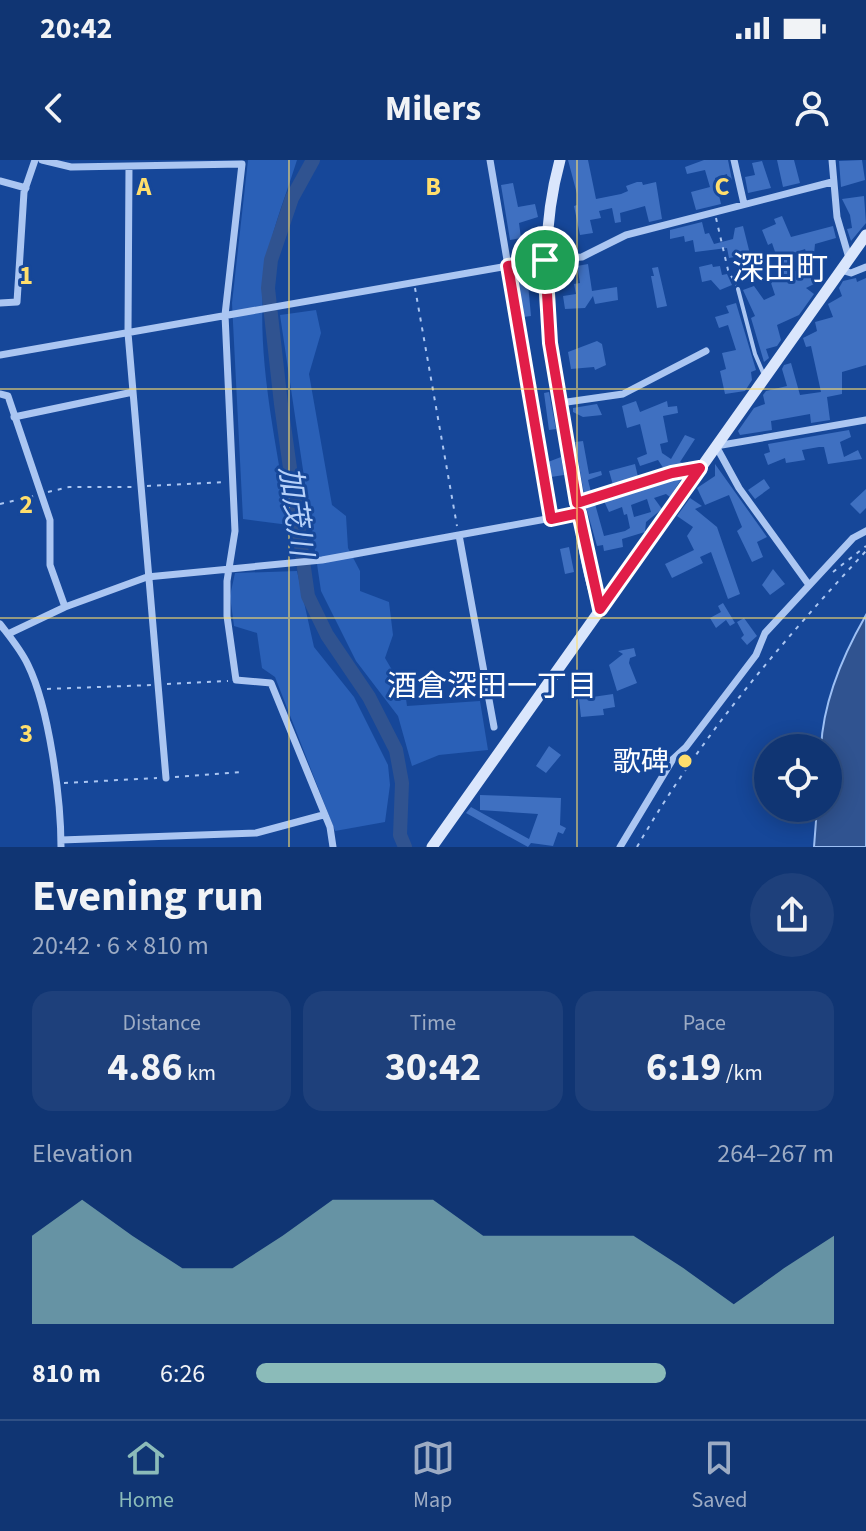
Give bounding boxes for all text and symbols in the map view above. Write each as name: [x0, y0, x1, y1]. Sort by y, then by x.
text: 20:42: [40, 7, 112, 50]
text: Milers: [385, 83, 481, 134]
icon: back: [32, 86, 76, 130]
icon: person: [790, 86, 834, 130]
text: A: [136, 168, 153, 205]
text: B: [425, 168, 441, 205]
text: C: [714, 168, 730, 205]
pin: [511, 226, 579, 294]
icon: arrive: [523, 238, 567, 282]
district label: 深田町: [732, 246, 828, 292]
text: 1: [19, 257, 33, 294]
water label: 加茂川: [268, 464, 323, 562]
text: 2: [19, 486, 33, 523]
district label: 酒倉深田一丁目: [387, 665, 597, 708]
text: 3: [19, 715, 33, 752]
map controls: [754, 734, 842, 822]
button: locate: [754, 734, 842, 822]
place label: 歌碑: [613, 742, 669, 782]
marker: 歌碑: [676, 752, 694, 770]
text: Evening run: [32, 865, 264, 928]
button: share: [750, 873, 834, 957]
text: 20:42 · 6 × 810 m: [32, 927, 209, 964]
text: Distance: [123, 1007, 201, 1039]
text: Time: [410, 1007, 456, 1039]
text: Pace: [683, 1007, 726, 1039]
text: 4.86: [107, 1039, 183, 1096]
text: 30:42: [385, 1039, 481, 1096]
text: 6:19: [646, 1039, 721, 1096]
text: km: [183, 1057, 216, 1089]
text: /km: [721, 1057, 763, 1089]
text: Elevation: [32, 1135, 133, 1172]
text: 264–267 m: [717, 1135, 834, 1172]
text: 810 m: [32, 1355, 101, 1392]
text: 6:26: [160, 1355, 205, 1392]
tab: Home: [118, 1436, 174, 1516]
tab: Map: [411, 1436, 455, 1516]
tab: Saved: [691, 1436, 748, 1516]

